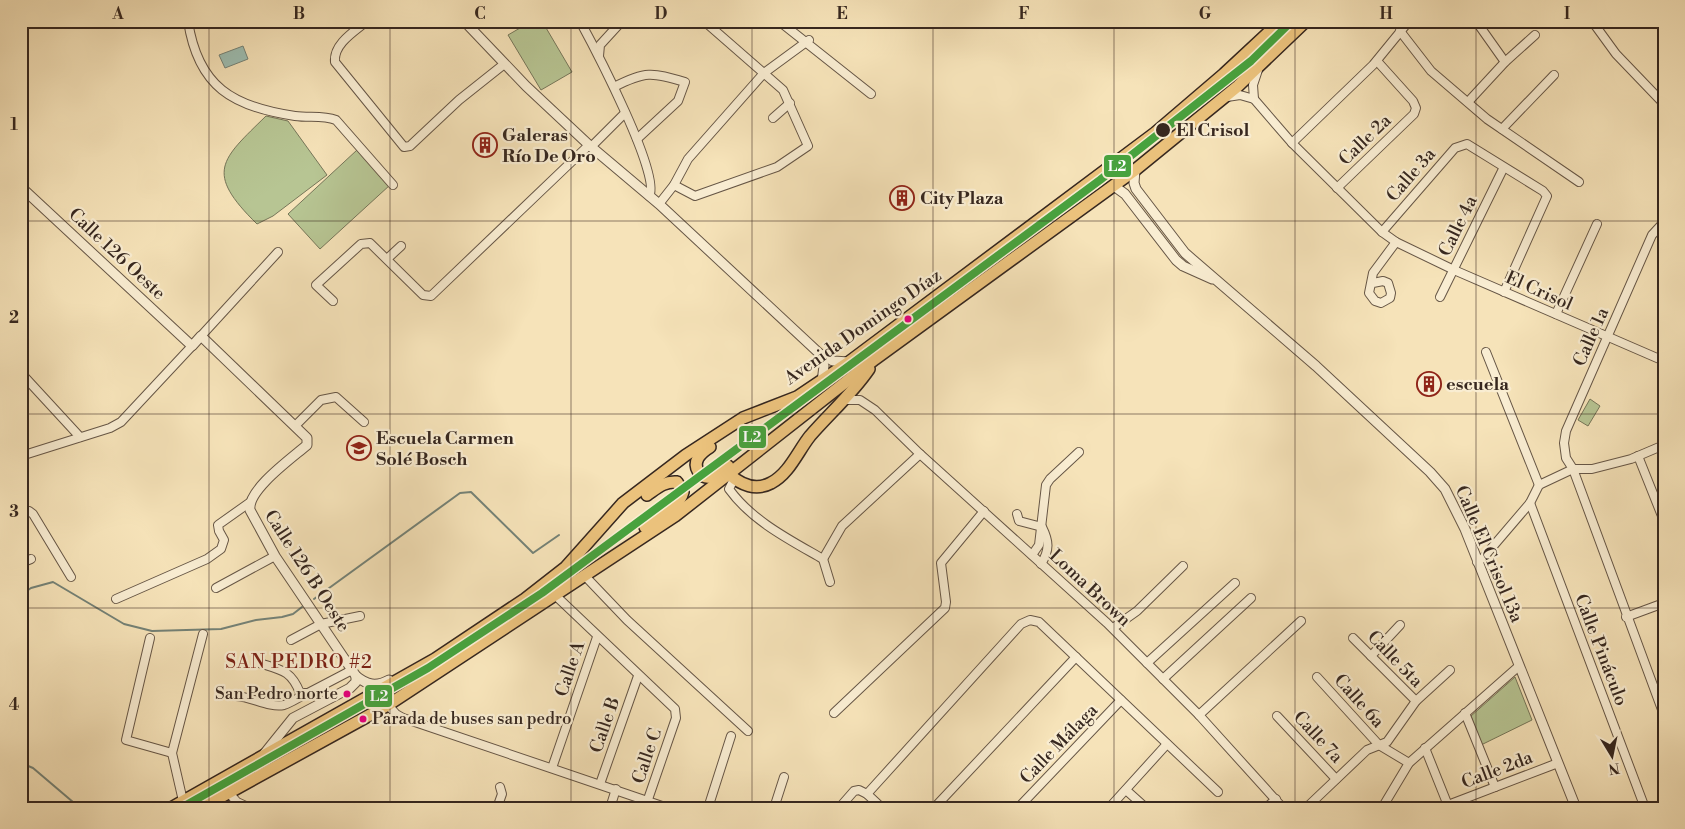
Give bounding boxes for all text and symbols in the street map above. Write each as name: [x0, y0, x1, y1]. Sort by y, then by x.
text: A: [111, 4, 124, 24]
text: B: [293, 4, 305, 24]
text: C: [474, 4, 486, 24]
text: D: [655, 4, 668, 24]
text: E: [836, 4, 848, 24]
text: F: [1018, 4, 1030, 24]
text: G: [1199, 4, 1212, 24]
text: H: [1379, 4, 1393, 24]
text: I: [1564, 4, 1570, 24]
street label: Calle 2a: [1334, 109, 1397, 171]
text: 1: [10, 115, 18, 135]
place label: El Crisol: [1176, 119, 1250, 142]
marker: El Crisol: [1154, 121, 1172, 139]
place label: Galeras Río De Oro: [502, 124, 596, 168]
building icon: Galeras Río De Oro: [472, 132, 498, 158]
street label: Calle 3a: [1381, 143, 1441, 207]
line badge: L2: [1103, 154, 1132, 178]
text: L2: [1108, 158, 1126, 176]
building icon: City Plaza: [889, 185, 915, 211]
place label: City Plaza: [920, 187, 1004, 210]
street label: Calle 4a: [1433, 191, 1483, 260]
street label: Calle 126 Oeste: [64, 203, 170, 305]
street label: Avenida Domingo Díaz: [779, 264, 946, 390]
street label: El Crisol: [1502, 266, 1577, 316]
street label: Calle 1a: [1568, 303, 1614, 370]
text: 2: [9, 308, 19, 328]
unlabelled marker: [903, 314, 913, 324]
building icon: escuela: [1416, 371, 1442, 397]
place label: escuela: [1446, 373, 1509, 396]
line badge: L2: [738, 425, 767, 449]
place label: Escuela Carmen Solé Bosch: [376, 427, 514, 471]
text: L2: [743, 429, 761, 447]
school or university icon: Escuela Carmen Solé Bosch: [346, 435, 372, 461]
street label: Calle El Crisol 13a: [1450, 482, 1529, 627]
text: 3: [9, 502, 19, 522]
street label: Calle 126 B Oeste: [259, 506, 355, 636]
street label: Loma Brown: [1044, 544, 1136, 632]
street label: Calle Pináculo: [1569, 591, 1633, 709]
street label: Calle 5ta: [1362, 626, 1428, 693]
street label: Calle A: [550, 638, 590, 700]
district label: SAN PEDRO #2: [225, 650, 373, 674]
street label: Calle 6a: [1329, 669, 1390, 733]
place label: San Pedro norte: [215, 683, 338, 705]
line badge: L2: [364, 684, 393, 708]
text: L2: [370, 688, 388, 706]
marker: San Pedro norte: [342, 689, 352, 699]
street label: Calle B: [585, 694, 625, 756]
text: 4: [9, 695, 20, 715]
street label: Calle Málaga: [1015, 698, 1104, 789]
street label: Calle 7a: [1288, 706, 1349, 769]
place label: Parada de buses san pedro: [372, 708, 572, 730]
marker: Parada de buses san pedro: [358, 714, 368, 724]
street label: Calle C: [627, 725, 667, 787]
north arrow: [1588, 732, 1638, 782]
street label: Calle 2da: [1458, 746, 1537, 794]
text: N: [1607, 758, 1621, 778]

